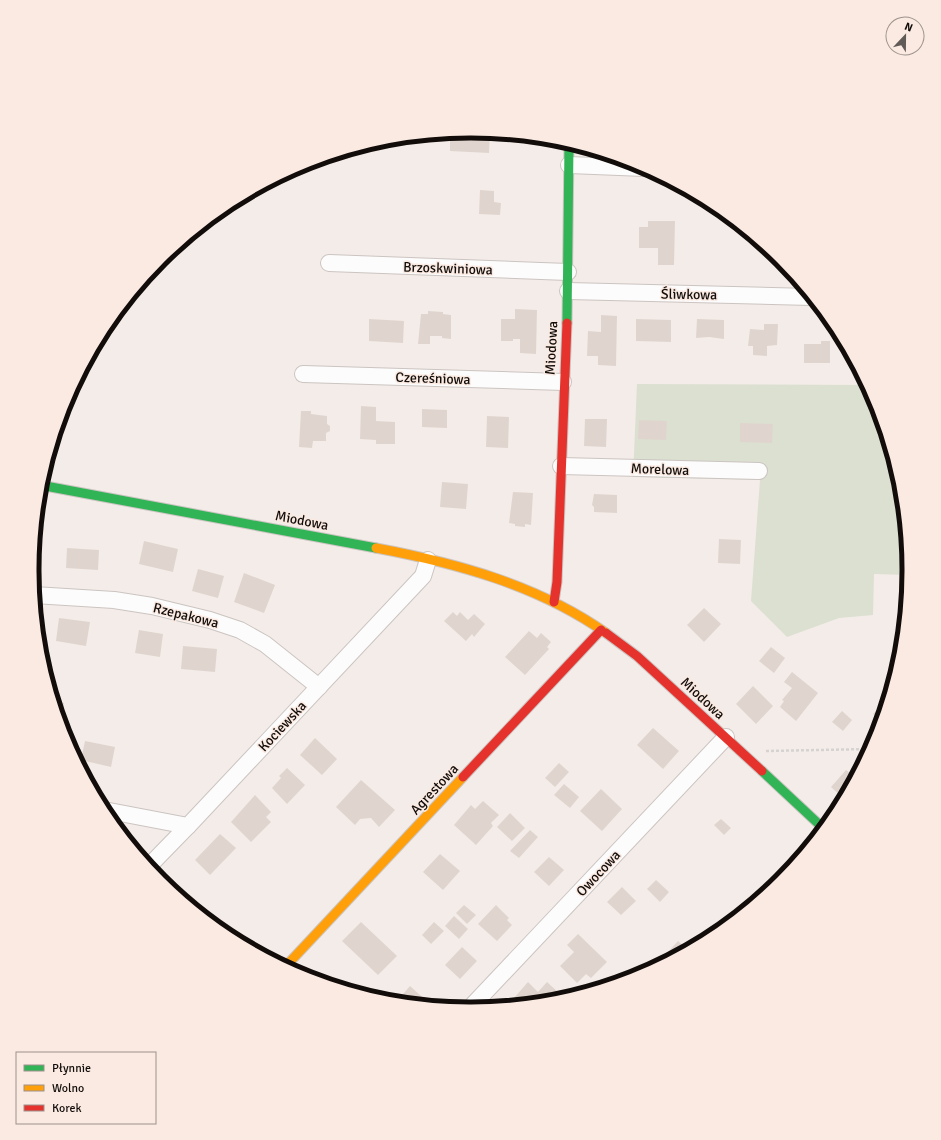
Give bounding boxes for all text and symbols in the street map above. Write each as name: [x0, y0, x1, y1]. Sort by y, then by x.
north arrow: [885, 16, 925, 56]
text: N: [903, 20, 915, 35]
street label: Brzoskwiniowa: [403, 258, 493, 279]
street label: Śliwkowa: [661, 286, 717, 303]
street label: Miodowa: [542, 321, 561, 375]
street label: Czereśniowa: [395, 369, 471, 388]
street label: Morelowa: [630, 460, 690, 479]
street label: Miodowa: [274, 507, 330, 534]
street label: Rzepakowa: [151, 599, 220, 632]
street label: Miodowa: [677, 674, 728, 723]
street label: Kociewska: [255, 697, 310, 755]
street label: Agrestowa: [407, 761, 462, 818]
street label: Owocowa: [573, 847, 624, 900]
legend: [16, 1052, 156, 1124]
text: Płynnie: [52, 1061, 91, 1076]
text: Wolno: [52, 1081, 84, 1096]
text: Korek: [52, 1101, 81, 1116]

